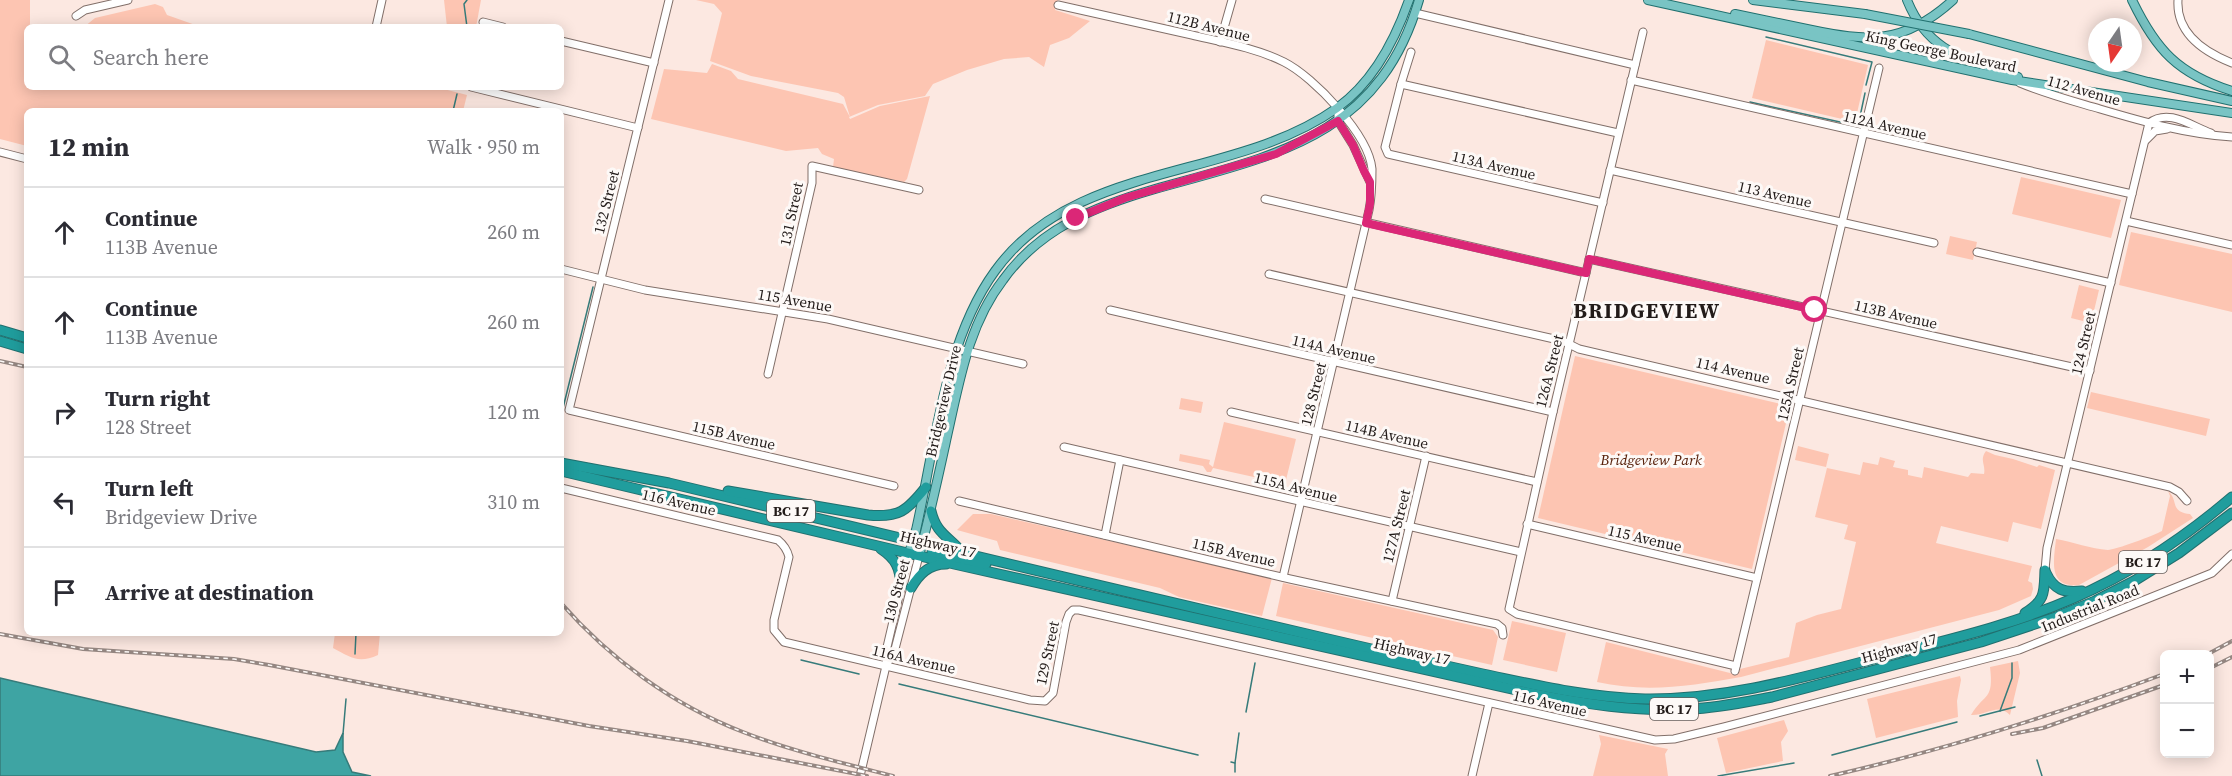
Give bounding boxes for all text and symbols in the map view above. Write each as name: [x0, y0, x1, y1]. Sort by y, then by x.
street label: 112B Avenue: [1165, 6, 1253, 47]
north arrow: [2088, 18, 2142, 72]
search box: [24, 24, 564, 90]
street label: King George Boulevard: [1864, 25, 2019, 77]
icon: search: [45, 41, 78, 74]
text: Search here: [93, 42, 209, 72]
street label: 112 Avenue: [2045, 70, 2123, 111]
street label: 112A Avenue: [1841, 105, 1929, 145]
text: 12 min: [48, 129, 130, 165]
text: Walk · 950 m: [427, 133, 540, 161]
street label: 113A Avenue: [1450, 145, 1538, 185]
street label: 132 Street: [588, 168, 624, 236]
street label: 113 Avenue: [1736, 175, 1814, 213]
street label: 131 Street: [774, 180, 808, 248]
text: Continue: [105, 203, 198, 233]
route end: [1062, 204, 1088, 230]
icon: ahead: [48, 216, 81, 249]
text: 260 m: [487, 218, 540, 246]
text: 113B Avenue: [105, 233, 218, 261]
street label: 115 Avenue: [756, 283, 834, 317]
text: Continue: [105, 293, 198, 323]
street label: 113B Avenue: [1852, 294, 1940, 334]
district label: BRIDGEVIEW: [1573, 296, 1721, 325]
route start: [1801, 296, 1827, 322]
icon: ahead: [48, 306, 81, 339]
text: 260 m: [487, 308, 540, 336]
street label: 124 Street: [2065, 309, 2101, 377]
text: 113B Avenue: [105, 323, 218, 351]
street label: 114A Avenue: [1290, 329, 1378, 369]
street label: 126A Street: [1530, 332, 1568, 410]
street label: Bridgeview Drive: [920, 343, 966, 459]
street label: 125A Street: [1771, 345, 1809, 423]
street label: 114 Avenue: [1694, 351, 1772, 389]
street label: 128 Street: [1295, 360, 1331, 428]
text: Turn right: [105, 383, 210, 413]
icon: right: [48, 396, 81, 429]
text: 120 m: [487, 398, 540, 426]
text: 128 Street: [105, 413, 191, 441]
street label: 114B Avenue: [1343, 414, 1431, 454]
street label: 115B Avenue: [690, 415, 778, 455]
park label: Bridgeview Park: [1599, 449, 1703, 470]
street label: 115A Avenue: [1252, 467, 1340, 508]
text: Turn left: [105, 473, 193, 503]
street label: 116 Avenue: [640, 483, 718, 521]
icon: left: [48, 486, 81, 519]
street label: 127A Street: [1377, 487, 1415, 565]
text: 310 m: [487, 488, 540, 516]
road number: BC 17: [767, 500, 815, 522]
text: Bridgeview Drive: [105, 503, 258, 531]
street label: 115 Avenue: [1606, 519, 1684, 557]
street label: Highway 17: [898, 525, 978, 563]
street label: 115B Avenue: [1190, 532, 1278, 572]
road number: BC 17: [2119, 551, 2167, 573]
street label: 130 Street: [877, 557, 915, 625]
icon: arrive: [48, 576, 81, 609]
text: Arrive at destination: [105, 577, 314, 607]
street label: Industrial Road: [2038, 579, 2142, 637]
street label: 129 Street: [1030, 619, 1064, 687]
street label: Highway 17: [1859, 628, 1939, 668]
street label: Highway 17: [1372, 632, 1452, 670]
street label: 116A Avenue: [870, 639, 958, 679]
map controls: [2160, 650, 2214, 758]
button: +: [2160, 650, 2214, 704]
street label: 116 Avenue: [1511, 684, 1589, 722]
road number: BC 17: [1650, 698, 1698, 720]
button: −: [2160, 704, 2214, 758]

